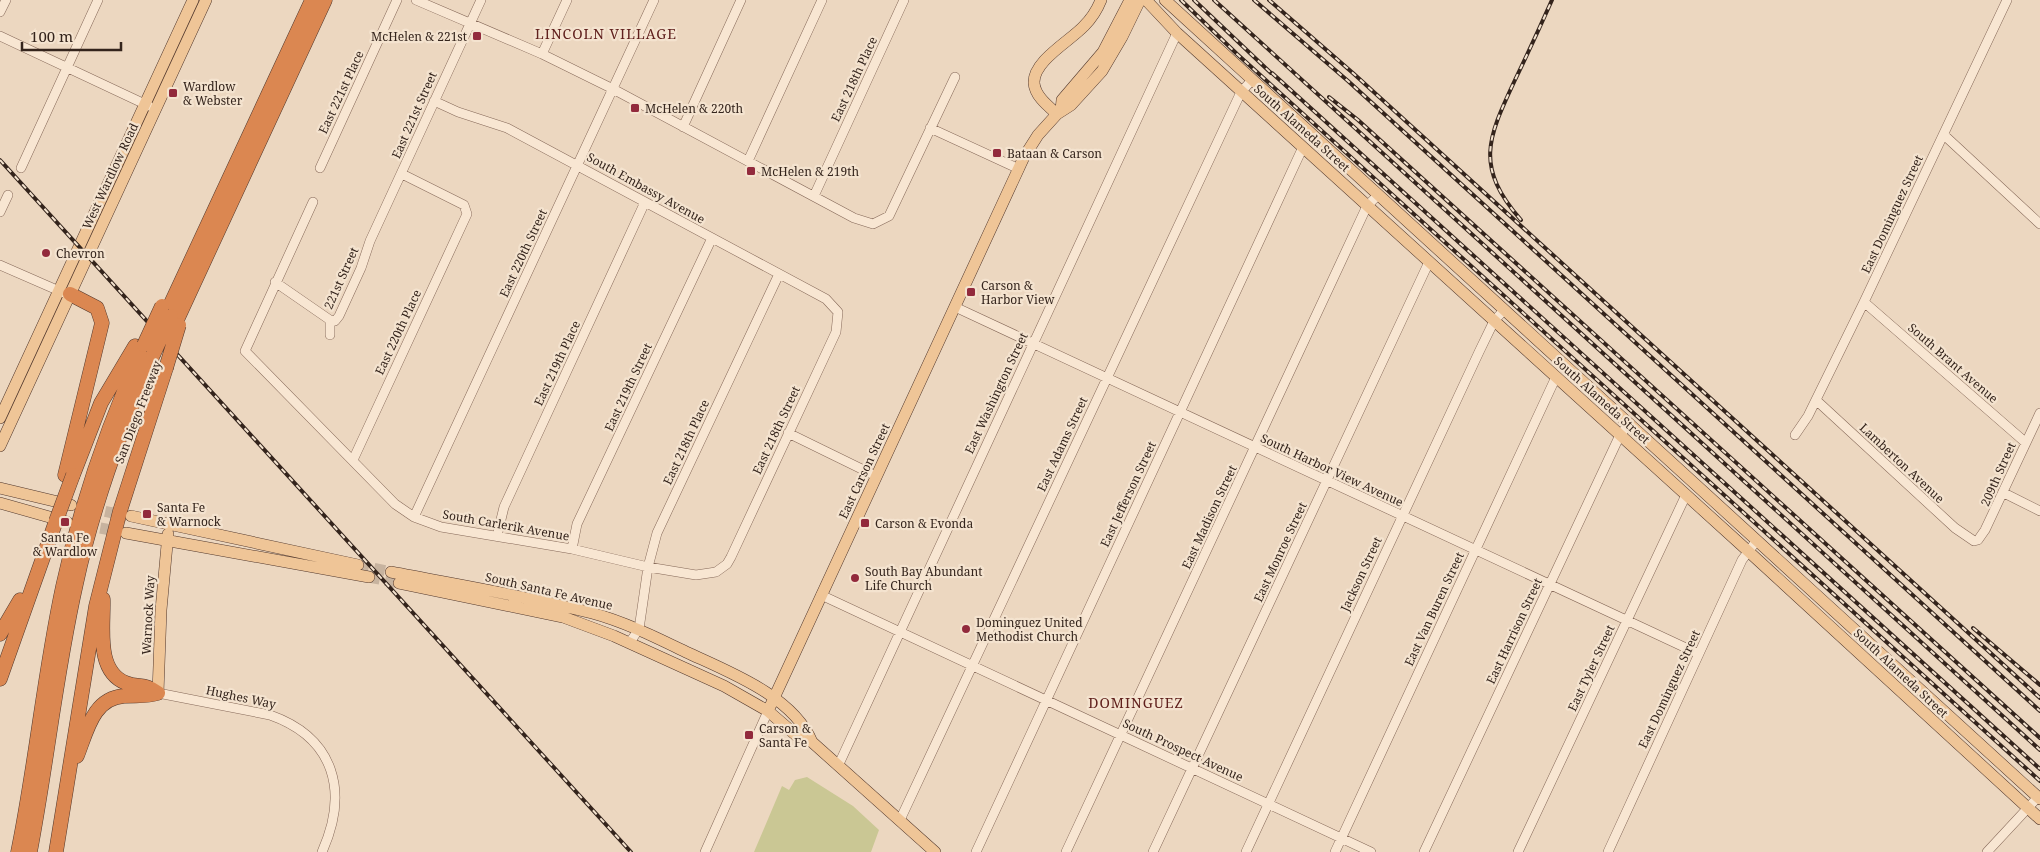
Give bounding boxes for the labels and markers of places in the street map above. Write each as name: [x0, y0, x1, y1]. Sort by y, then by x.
place label: McHelen & 221st: [371, 28, 467, 45]
marker: McHelen & 221st: [471, 30, 483, 42]
place label: Wardlow & Webster: [183, 78, 243, 109]
marker: Wardlow & Webster: [167, 87, 179, 99]
place label: McHelen & 220th: [645, 100, 743, 117]
marker: McHelen & 220th: [629, 102, 641, 114]
place label: Bataan & Carson: [1007, 145, 1102, 162]
marker: Bataan & Carson: [991, 147, 1003, 159]
place label: McHelen & 219th: [761, 163, 859, 180]
marker: McHelen & 219th: [745, 165, 757, 177]
place label: Chevron: [56, 245, 105, 262]
marker: Chevron: [40, 247, 52, 259]
place label: Carson & Harbor View: [981, 277, 1055, 308]
marker: Carson & Harbor View: [965, 286, 977, 298]
place label: Santa Fe & Warnock: [157, 499, 222, 530]
marker: Santa Fe & Warnock: [141, 508, 153, 520]
place label: Carson & Evonda: [875, 515, 973, 532]
marker: Santa Fe & Wardlow: [59, 516, 71, 528]
marker: Carson & Evonda: [859, 517, 871, 529]
place label: Santa Fe & Wardlow: [33, 529, 98, 560]
place label: South Bay Abundant Life Church: [865, 563, 983, 594]
marker: South Bay Abundant Life Church: [849, 572, 861, 584]
place label: Dominguez United Methodist Church: [976, 614, 1083, 645]
marker: Dominguez United Methodist Church: [960, 623, 972, 635]
place label: Carson & Santa Fe: [759, 720, 811, 751]
marker: Carson & Santa Fe: [743, 729, 755, 741]

